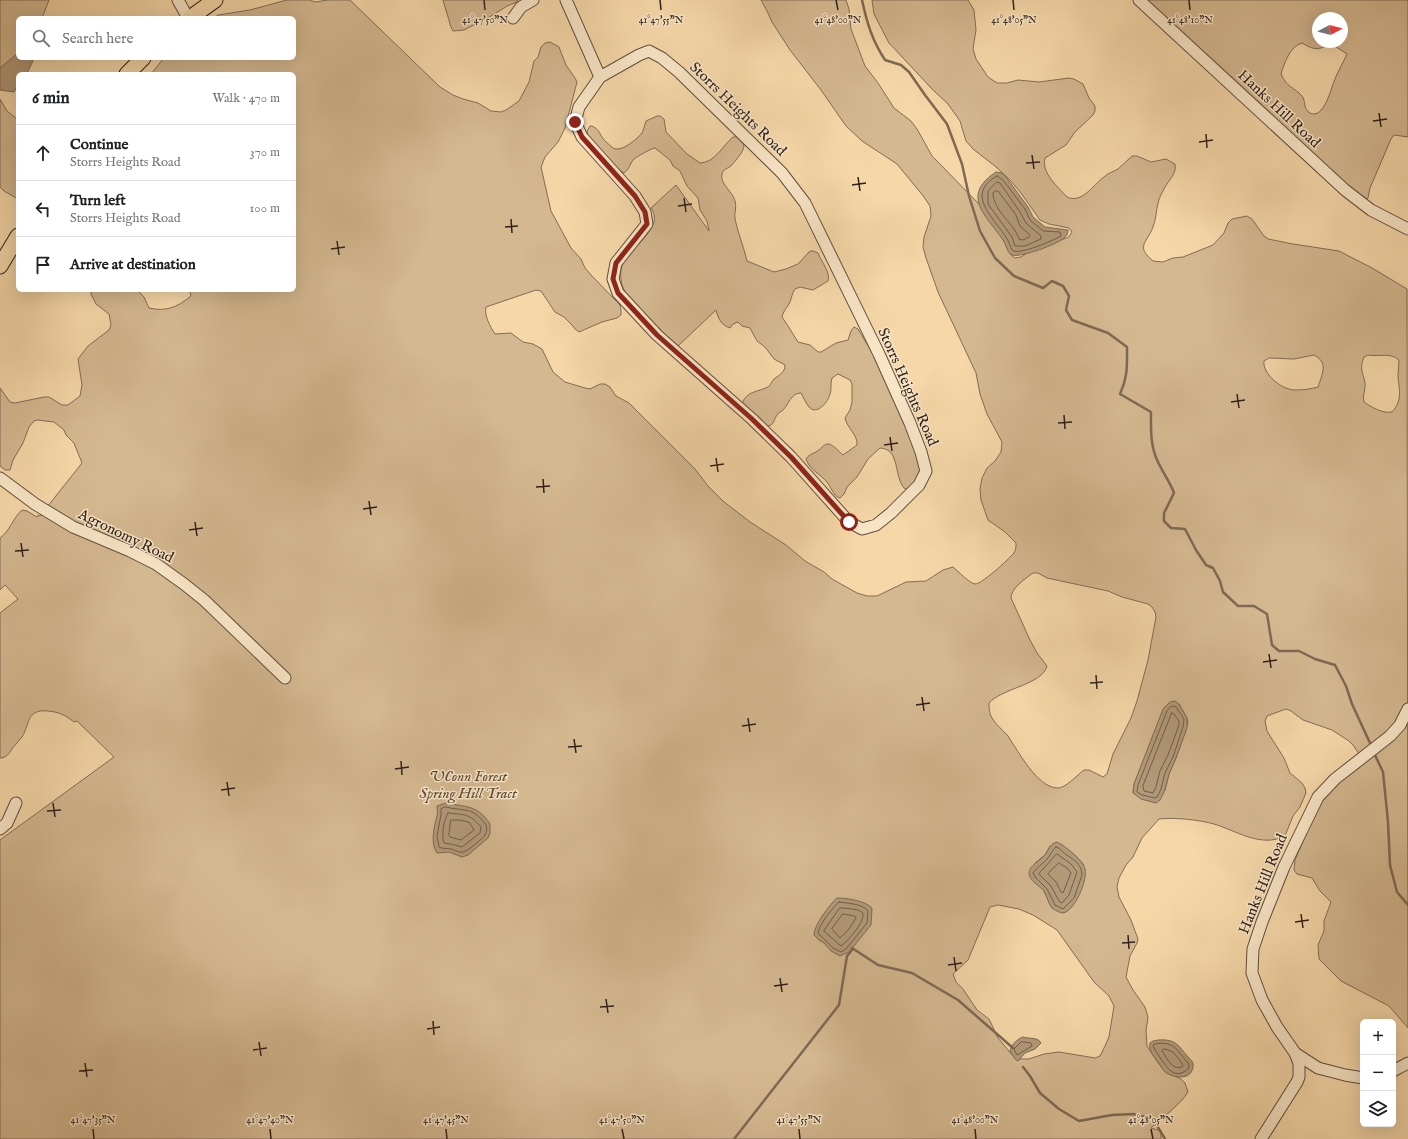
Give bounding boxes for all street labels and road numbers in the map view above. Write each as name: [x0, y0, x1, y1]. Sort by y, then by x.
street label: Storrs Heights Road: [685, 58, 791, 161]
street label: Hanks Hill Road: [1234, 66, 1325, 153]
street label: Storrs Heights Road: [873, 325, 943, 450]
street label: Agronomy Road: [74, 504, 178, 568]
street label: Hanks Hill Road: [1234, 830, 1292, 937]

